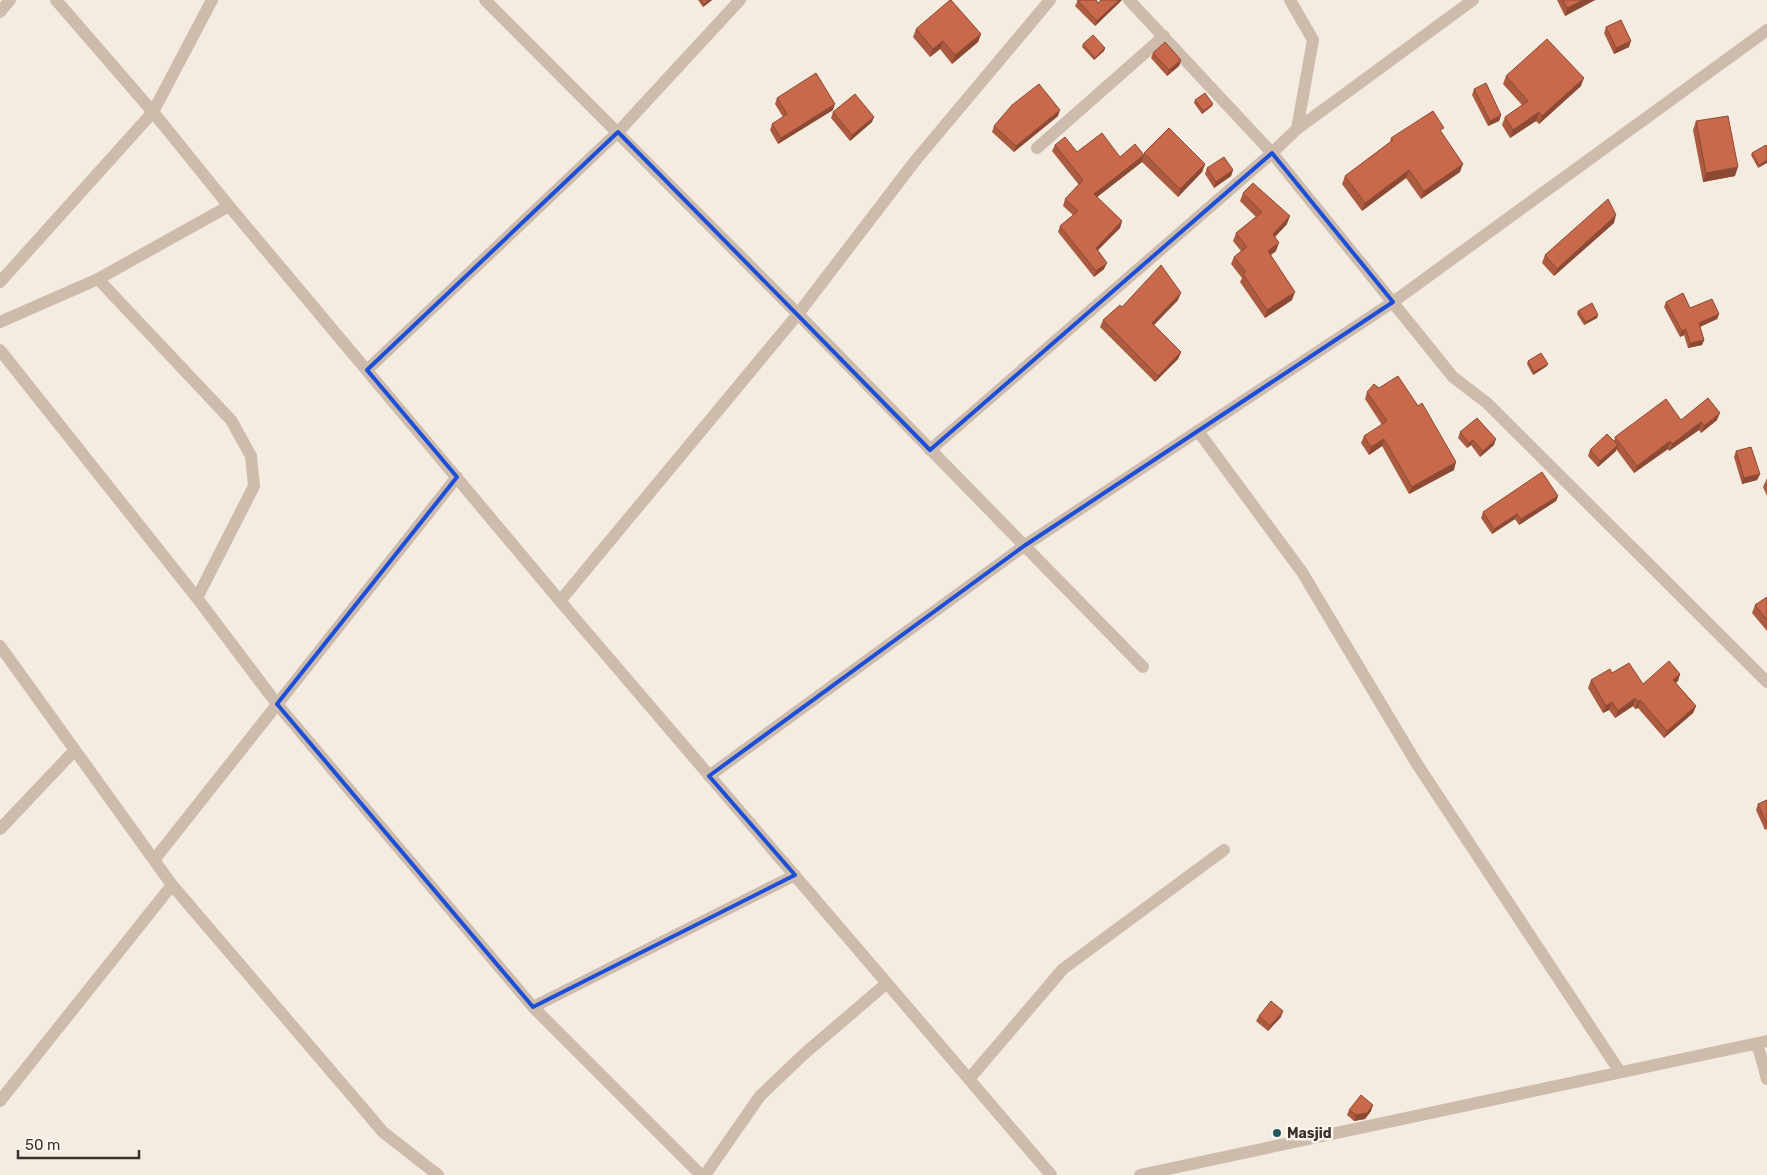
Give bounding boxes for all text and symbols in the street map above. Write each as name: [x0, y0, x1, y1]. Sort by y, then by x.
place label: Masjid: [1287, 1125, 1332, 1142]
marker: Masjid: [1271, 1127, 1283, 1139]
scale bar: [18, 1128, 139, 1160]
text: 50 m: [25, 1136, 60, 1154]

